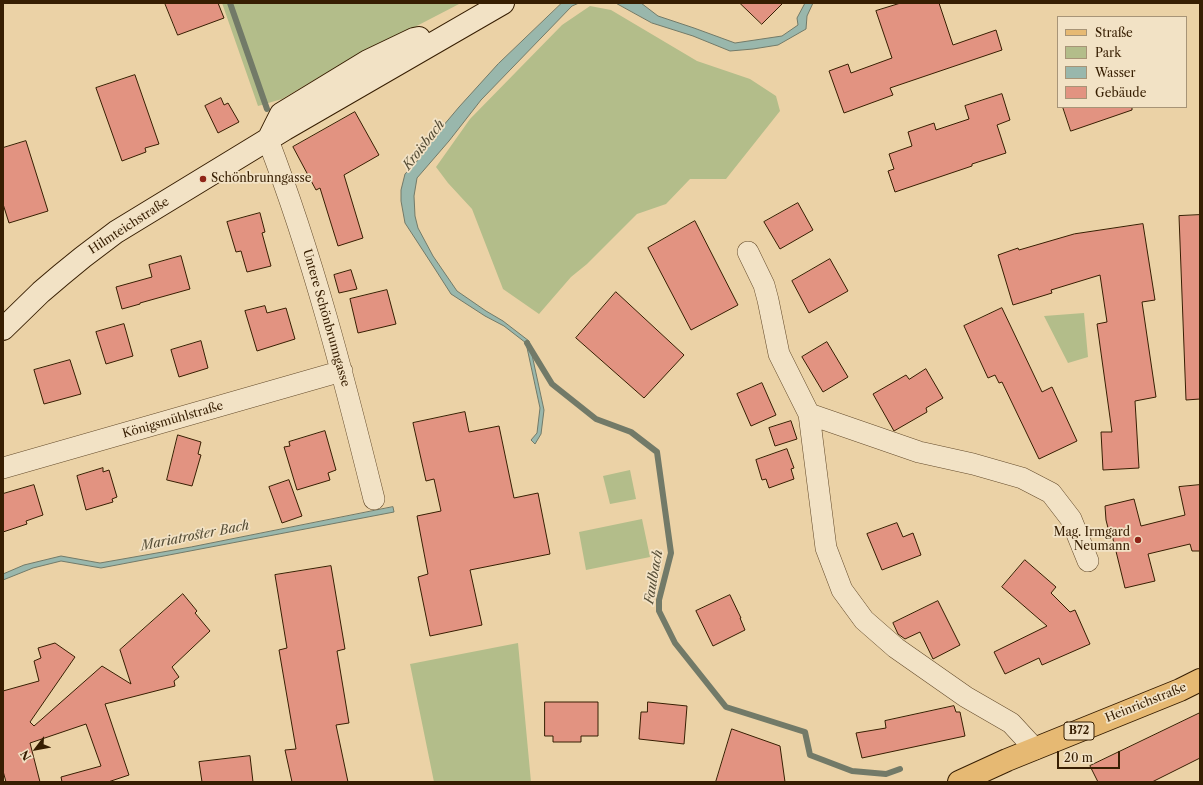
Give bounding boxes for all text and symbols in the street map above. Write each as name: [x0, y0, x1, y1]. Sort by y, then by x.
legend: [1057, 16, 1187, 108]
text: Straße: [1095, 25, 1133, 40]
text: Park: [1095, 45, 1121, 60]
text: Wasser: [1095, 65, 1136, 80]
text: Gebäude: [1095, 85, 1146, 100]
water label: Kroisbach: [400, 117, 448, 173]
place label: Schönbrunngasse: [211, 172, 311, 186]
marker: Schönbrunngasse: [198, 174, 208, 184]
street label: Hilmteichstraße: [86, 195, 172, 257]
street label: Untere Schönbrunngasse: [299, 247, 353, 389]
street label: Königsmühlstraße: [121, 399, 225, 441]
water label: Mariatroster Bach: [139, 518, 251, 554]
place label: Mag. Irmgard Neumann: [1053, 526, 1130, 554]
marker: Mag. Irmgard Neumann: [1133, 535, 1143, 545]
water label: Faulbach: [642, 549, 666, 605]
street label: Heinrichstraße: [1103, 680, 1189, 726]
road number: B72: [1064, 722, 1094, 740]
north arrow: [16, 729, 56, 769]
scale bar: [1059, 743, 1122, 769]
text: N: [17, 748, 34, 763]
text: 20 m: [1064, 750, 1093, 765]

